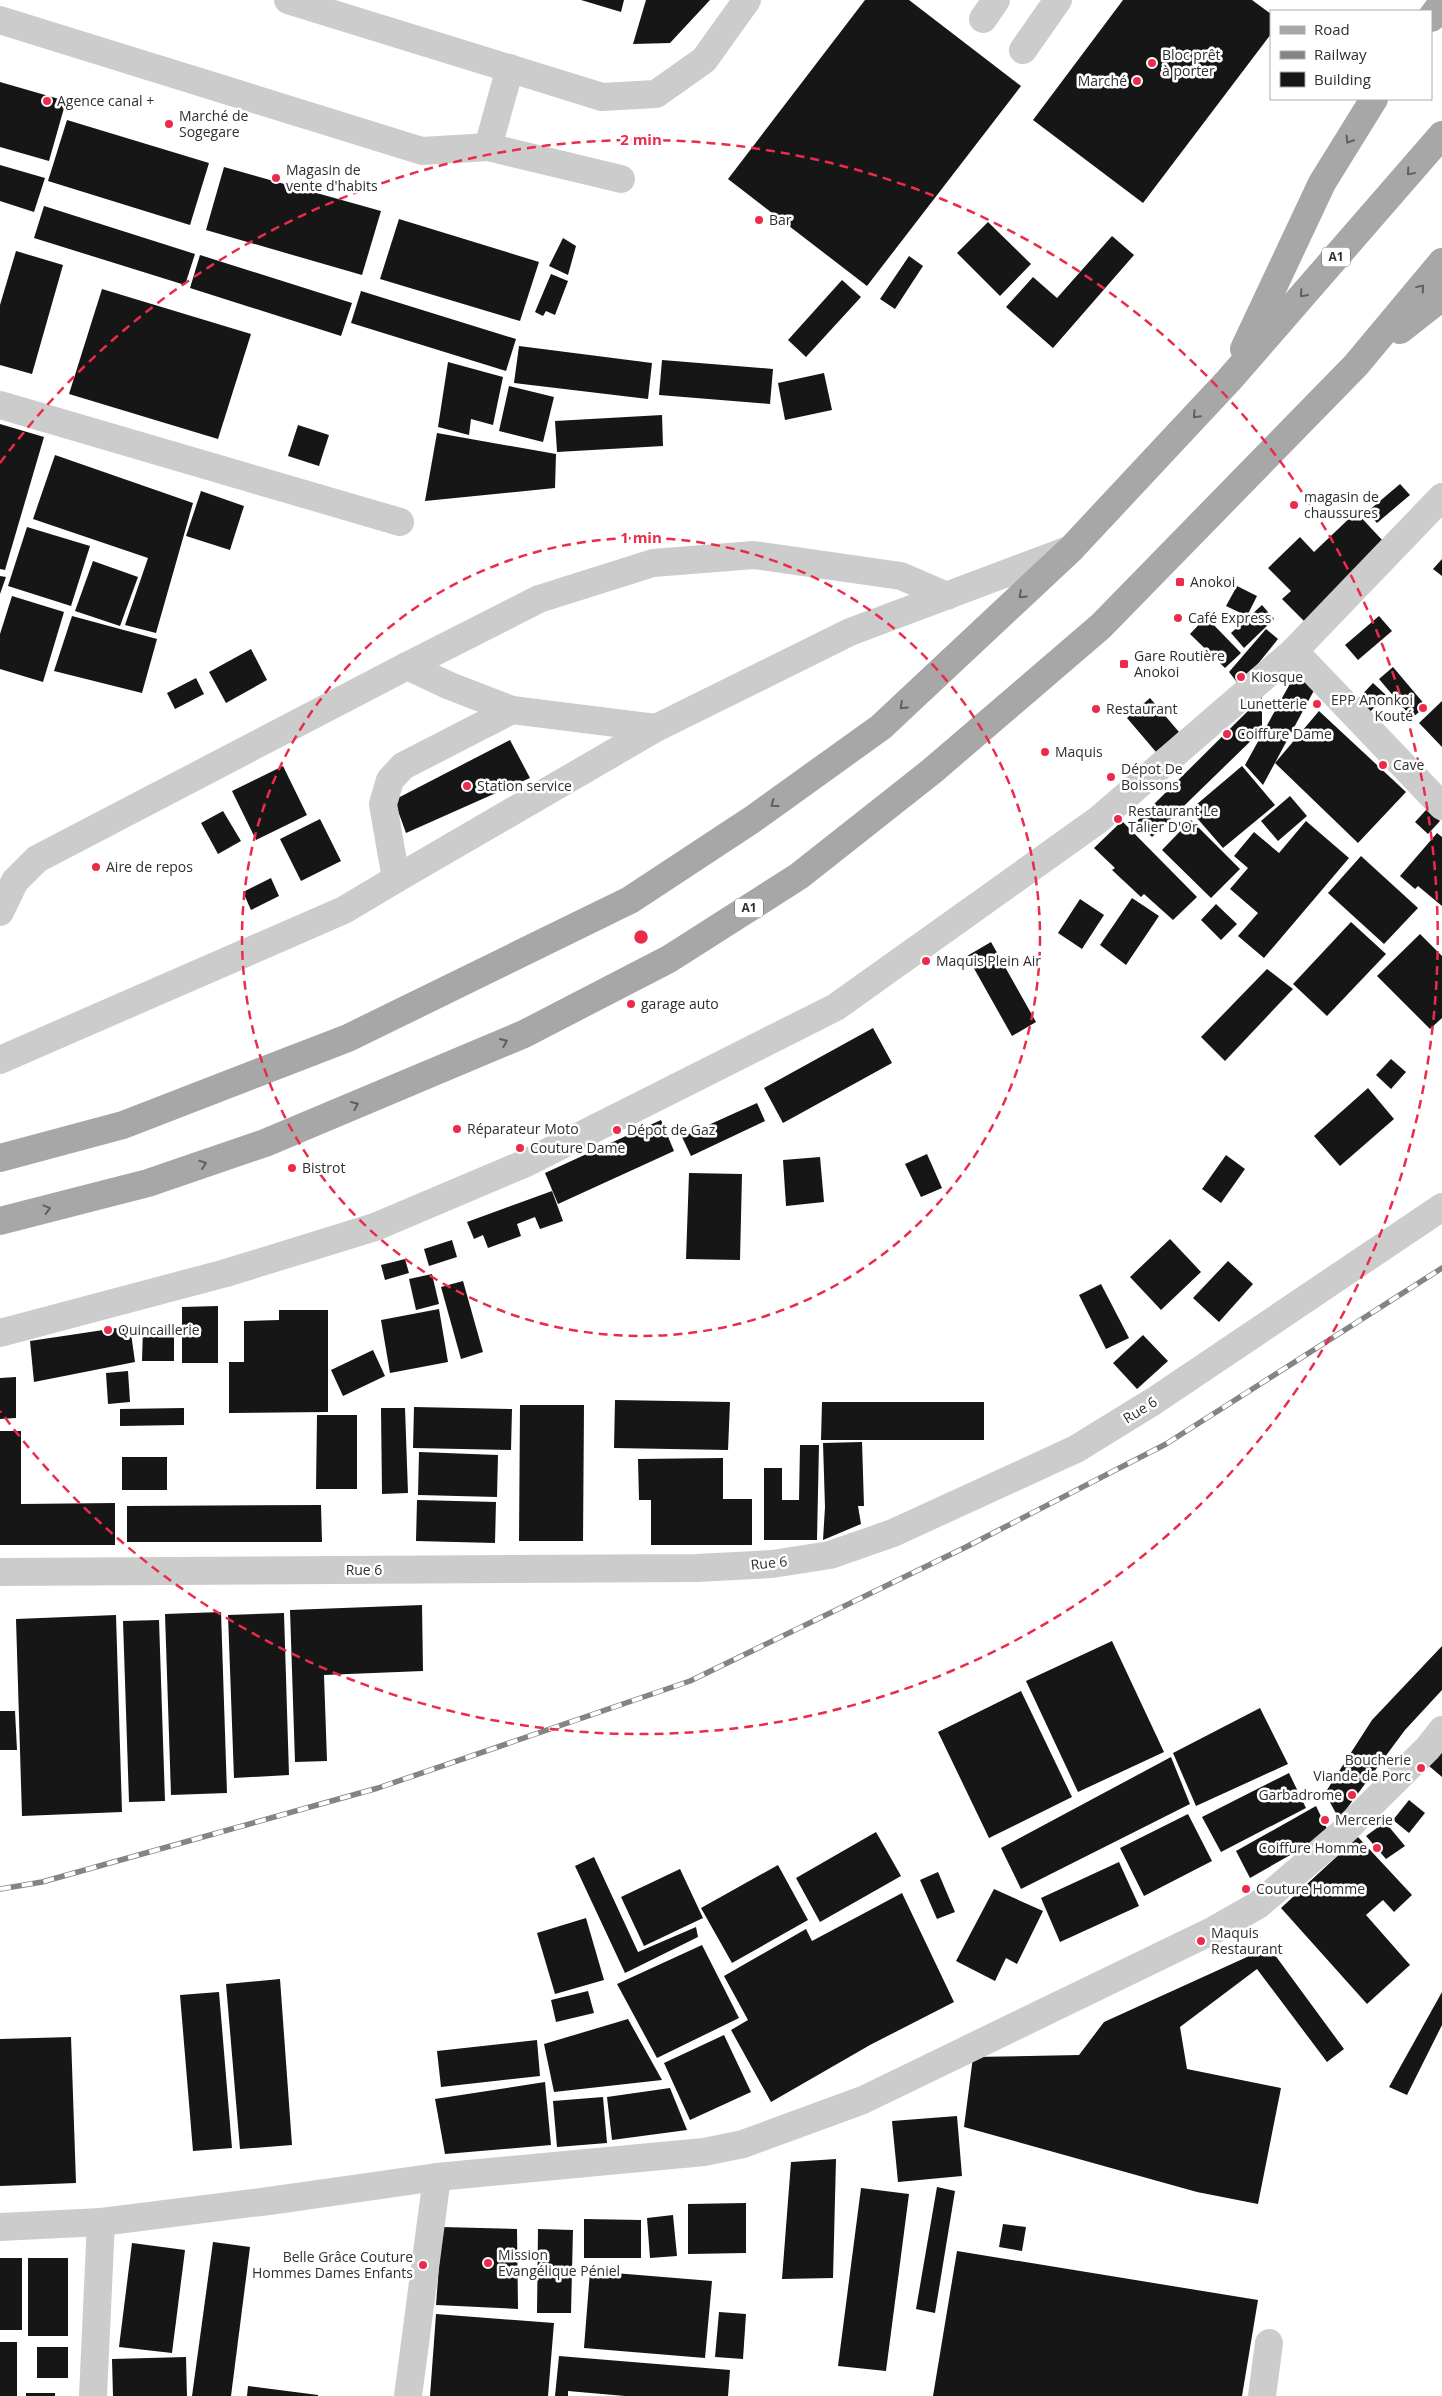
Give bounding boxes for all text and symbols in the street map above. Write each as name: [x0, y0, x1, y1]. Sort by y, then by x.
legend: [1270, 10, 1432, 100]
text: Road: [1314, 19, 1350, 39]
text: Railway: [1314, 44, 1367, 64]
place label: Bloc prêt à porter: [1162, 45, 1220, 80]
marker: Bloc prêt à porter: [1146, 57, 1158, 69]
text: Building: [1314, 69, 1371, 89]
place label: Marché: [1078, 71, 1127, 90]
marker: Marché: [1131, 75, 1143, 87]
place label: Agence canal +: [57, 91, 154, 110]
marker: Agence canal +: [41, 95, 53, 107]
place label: Marché de Sogegare: [179, 106, 248, 141]
marker: Marché de Sogegare: [163, 118, 175, 130]
text: 2 min: [620, 129, 662, 149]
one-way arrow: [1345, 135, 1355, 144]
place label: Magasin de vente d'habits: [286, 160, 378, 195]
one-way arrow: [1407, 166, 1416, 175]
marker: Magasin de vente d'habits: [270, 172, 282, 184]
place label: Bar: [769, 210, 792, 229]
marker: Bar: [753, 214, 765, 226]
road number: A1: [1322, 248, 1350, 266]
one-way arrow: [1415, 284, 1424, 293]
one-way arrow: [1300, 289, 1309, 298]
one-way arrow: [1193, 410, 1202, 419]
place label: magasin de chaussures: [1304, 487, 1379, 522]
marker: magasin de chaussures: [1288, 499, 1300, 511]
text: 1 min: [620, 527, 662, 547]
place label: Anokoi: [1190, 572, 1235, 591]
marker: Anokoi: [1174, 576, 1186, 588]
one-way arrow: [1019, 589, 1028, 598]
place label: Café Express: [1188, 608, 1272, 627]
marker: Café Express: [1172, 612, 1184, 624]
place label: Gare Routière Anokoi: [1134, 646, 1225, 681]
marker: Gare Routière Anokoi: [1118, 658, 1130, 670]
place label: Kiosque: [1251, 667, 1303, 686]
marker: Kiosque: [1235, 671, 1247, 683]
place label: EPP Anonkoi Kouté: [1331, 690, 1413, 725]
place label: Lunetterie: [1240, 694, 1307, 713]
marker: Lunetterie: [1311, 698, 1323, 710]
place label: Restaurant: [1106, 699, 1178, 718]
one-way arrow: [900, 700, 909, 709]
marker: EPP Anonkoi Kouté: [1417, 702, 1429, 714]
marker: Restaurant: [1090, 703, 1102, 715]
place label: Coiffure Dame: [1237, 724, 1332, 743]
marker: Coiffure Dame: [1221, 728, 1233, 740]
place label: Maquis: [1055, 742, 1103, 761]
marker: Maquis: [1039, 746, 1051, 758]
place label: Cave: [1393, 755, 1425, 774]
place label: Dépot De Boissons: [1121, 759, 1183, 794]
marker: Cave: [1377, 759, 1389, 771]
marker: Dépot De Boissons: [1105, 771, 1117, 783]
place label: Station service: [477, 776, 572, 795]
marker: Station service: [461, 780, 473, 792]
one-way arrow: [770, 798, 780, 807]
place label: Restaurant Le Talier D'Or: [1128, 801, 1219, 836]
marker: Restaurant Le Talier D'Or: [1112, 813, 1124, 825]
place label: Aire de repos: [106, 857, 193, 876]
marker: Aire de repos: [90, 861, 102, 873]
road number: A1: [735, 898, 763, 918]
centre of rings: [632, 928, 650, 946]
place label: Maquis Plein Air: [936, 951, 1041, 970]
marker: Maquis Plein Air: [920, 955, 932, 967]
place label: garage auto: [641, 994, 719, 1013]
marker: garage auto: [625, 998, 637, 1010]
one-way arrow: [499, 1038, 508, 1048]
one-way arrow: [350, 1101, 359, 1111]
place label: Réparateur Moto: [467, 1119, 579, 1138]
place label: Dépot de Gaz: [627, 1120, 716, 1139]
marker: Réparateur Moto: [451, 1123, 463, 1135]
marker: Dépot de Gaz: [611, 1124, 623, 1136]
place label: Couture Dame: [530, 1138, 626, 1157]
marker: Couture Dame: [514, 1142, 526, 1154]
place label: Bistrot: [302, 1158, 345, 1177]
one-way arrow: [198, 1160, 207, 1170]
marker: Bistrot: [286, 1162, 298, 1174]
one-way arrow: [43, 1204, 52, 1215]
place label: Quincaillerie: [118, 1320, 200, 1339]
marker: Quincaillerie: [102, 1324, 114, 1336]
street label: Rue 6: [1119, 1392, 1160, 1427]
street label: Rue 6: [750, 1551, 788, 1574]
street label: Rue 6: [346, 1560, 382, 1579]
place label: Boucherie Viande de Porc: [1313, 1750, 1411, 1785]
marker: Boucherie Viande de Porc: [1415, 1762, 1427, 1774]
place label: Garbadrome: [1258, 1785, 1342, 1804]
marker: Garbadrome: [1346, 1789, 1358, 1801]
place label: Mercerie: [1335, 1810, 1393, 1829]
marker: Mercerie: [1319, 1814, 1331, 1826]
place label: Coiffure Homme: [1258, 1838, 1367, 1857]
marker: Coiffure Homme: [1371, 1842, 1383, 1854]
place label: Couture Homme: [1256, 1879, 1365, 1898]
marker: Couture Homme: [1240, 1883, 1252, 1895]
place label: Maquis Restaurant: [1211, 1923, 1283, 1958]
marker: Maquis Restaurant: [1195, 1935, 1207, 1947]
place label: Mission Evangélique Péniel: [498, 2245, 620, 2280]
place label: Belle Grâce Couture Hommes Dames Enfants: [252, 2247, 413, 2282]
marker: Mission Evangélique Péniel: [482, 2257, 494, 2269]
marker: Belle Grâce Couture Hommes Dames Enfants: [417, 2259, 429, 2271]

